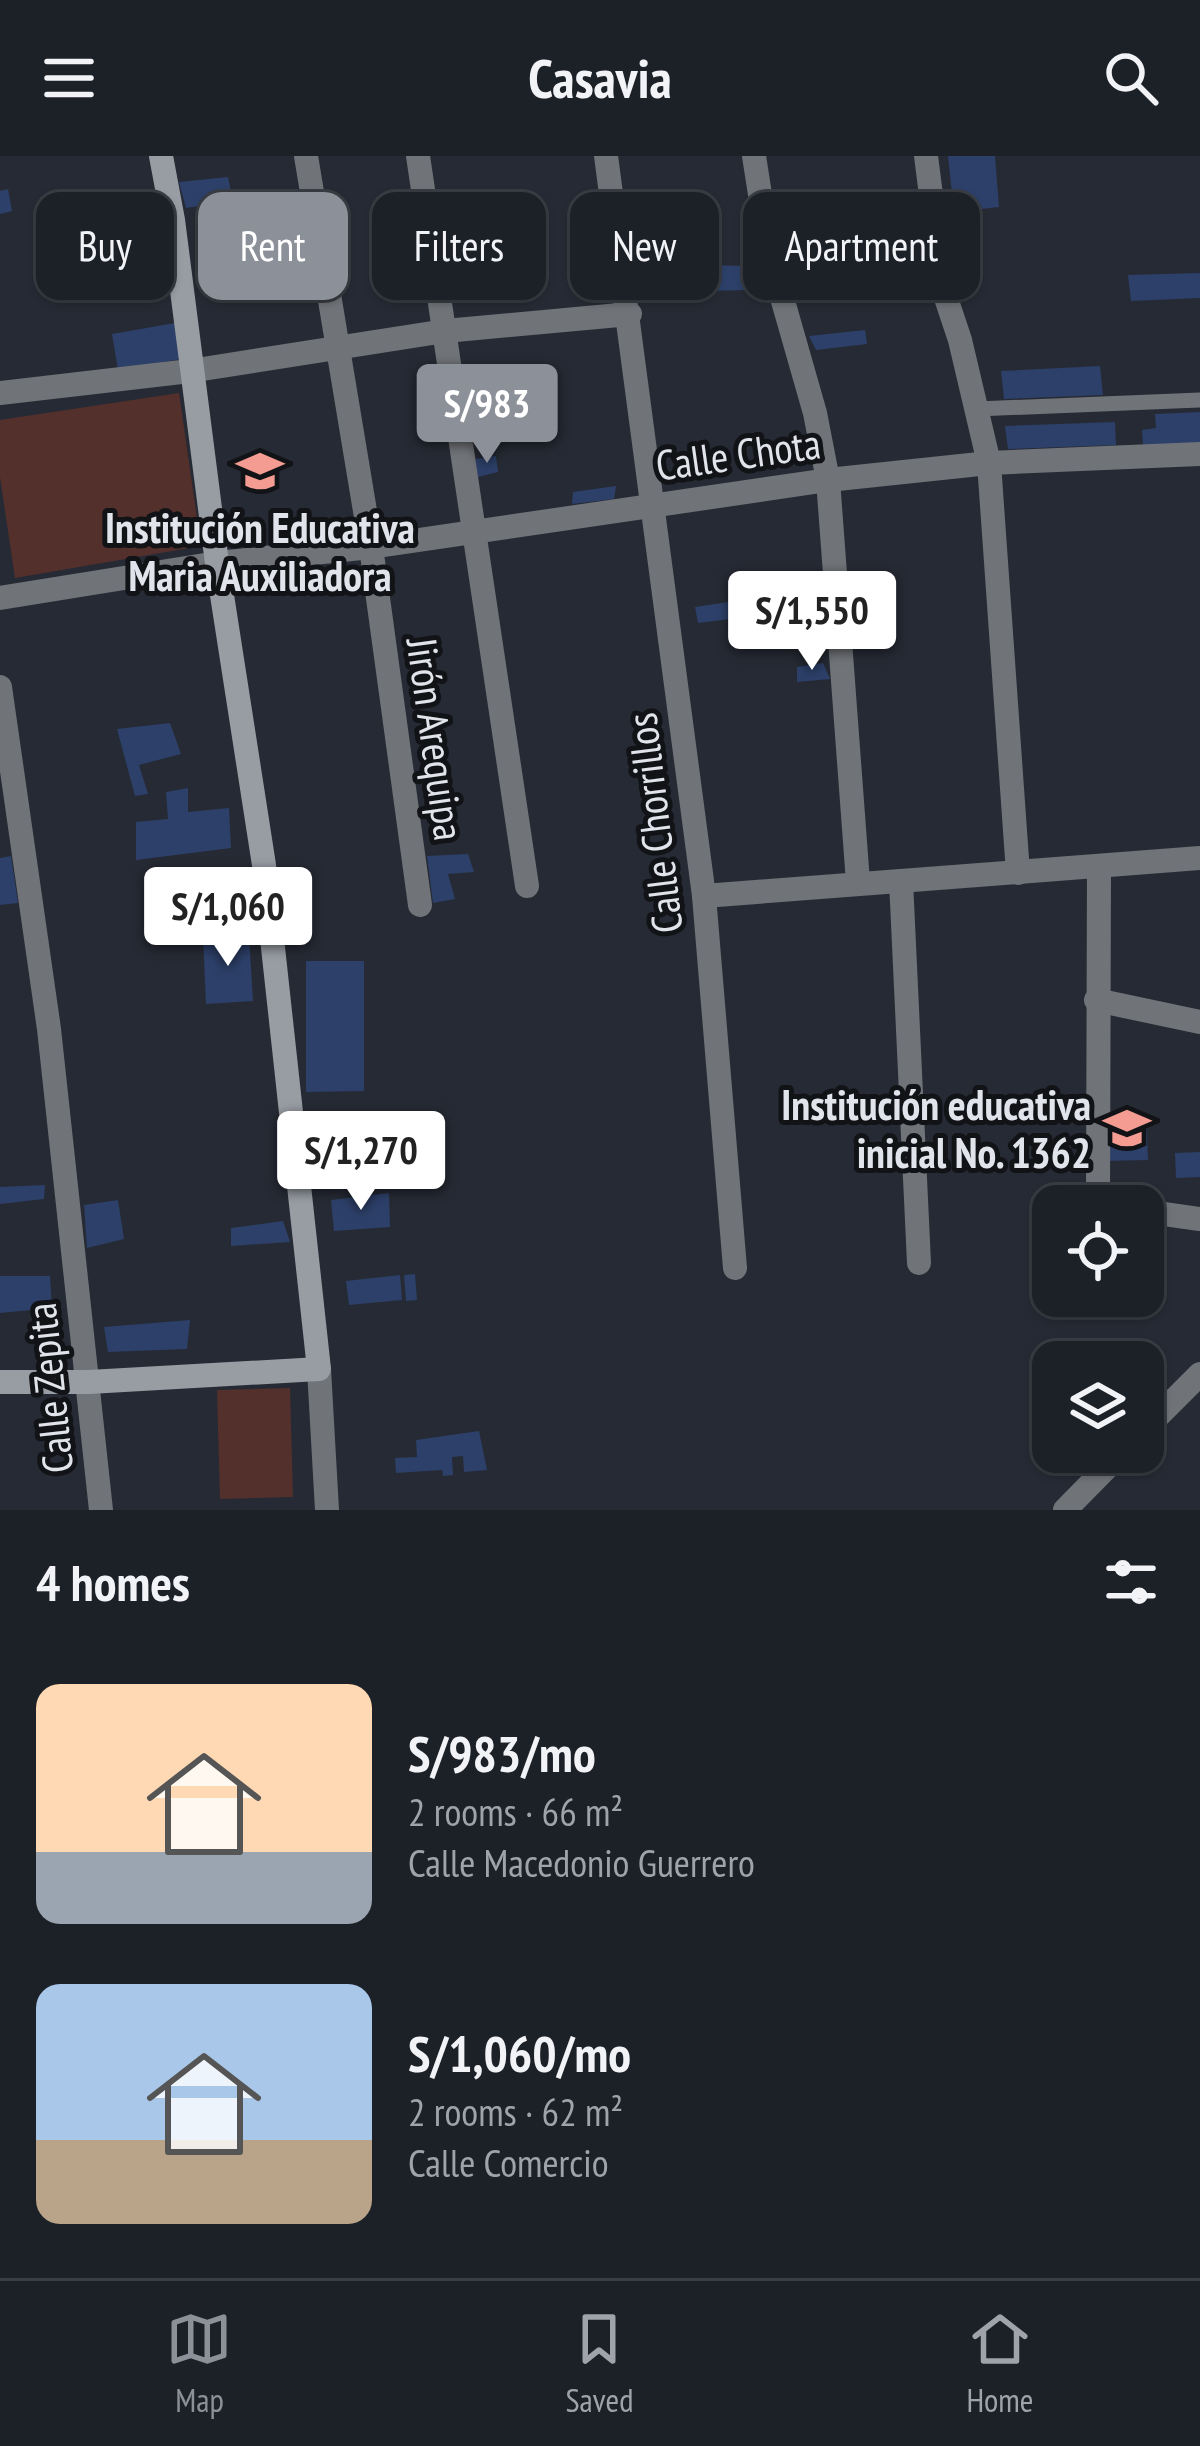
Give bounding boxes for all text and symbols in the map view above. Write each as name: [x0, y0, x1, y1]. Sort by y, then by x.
text: Casavia: [528, 43, 672, 113]
icon: menu: [36, 45, 102, 111]
icon: search: [1098, 45, 1164, 111]
chip: Buy: [36, 192, 174, 300]
chip: Rent: [198, 192, 348, 300]
chip: Filters: [372, 192, 546, 300]
chip: New: [570, 192, 719, 300]
chip: Apartment: [743, 192, 980, 300]
pin: S/983: [403, 364, 571, 466]
text: S/983: [444, 377, 530, 428]
street label: Calle Chota: [652, 415, 824, 493]
school or university icon: Institución Educativa Maria Auxiliadora: [235, 446, 285, 496]
place label: Institución Educativa Maria Auxiliadora: [105, 500, 415, 603]
pin: S/1,550: [701, 571, 923, 673]
text: S/1,550: [755, 584, 869, 635]
street label: Jirón Arequipa: [394, 632, 477, 844]
street label: Calle Chorrillos: [613, 710, 695, 936]
pin: S/1,060: [117, 867, 339, 969]
text: S/1,060: [171, 880, 285, 931]
place label: Institución educativa inicial No. 1362: [781, 1077, 1091, 1180]
school or university icon: Institución educativa inicial No. 1362: [1102, 1103, 1152, 1153]
pin: S/1,270: [250, 1111, 472, 1213]
text: S/1,270: [304, 1124, 418, 1175]
map controls: [1032, 1185, 1164, 1473]
button: locate: [1032, 1185, 1164, 1317]
street label: Calle Zepita: [13, 1300, 85, 1476]
button: layers: [1032, 1341, 1164, 1473]
text: 4 homes: [36, 1549, 190, 1615]
icon: filters: [1098, 1549, 1164, 1615]
text: S/983/mo: [408, 1720, 596, 1786]
icon: home: [132, 1732, 276, 1876]
text: 2 rooms · 66 m²: [408, 1786, 623, 1837]
text: Calle Macedonio Guerrero: [408, 1837, 755, 1888]
text: S/1,060/mo: [408, 2020, 631, 2086]
icon: home: [132, 2032, 276, 2176]
text: 2 rooms · 62 m²: [408, 2086, 623, 2137]
text: Calle Comercio: [408, 2137, 609, 2188]
tab: Map: [166, 2306, 232, 2421]
tab: Saved: [565, 2306, 633, 2421]
tab: Home: [966, 2306, 1033, 2421]

